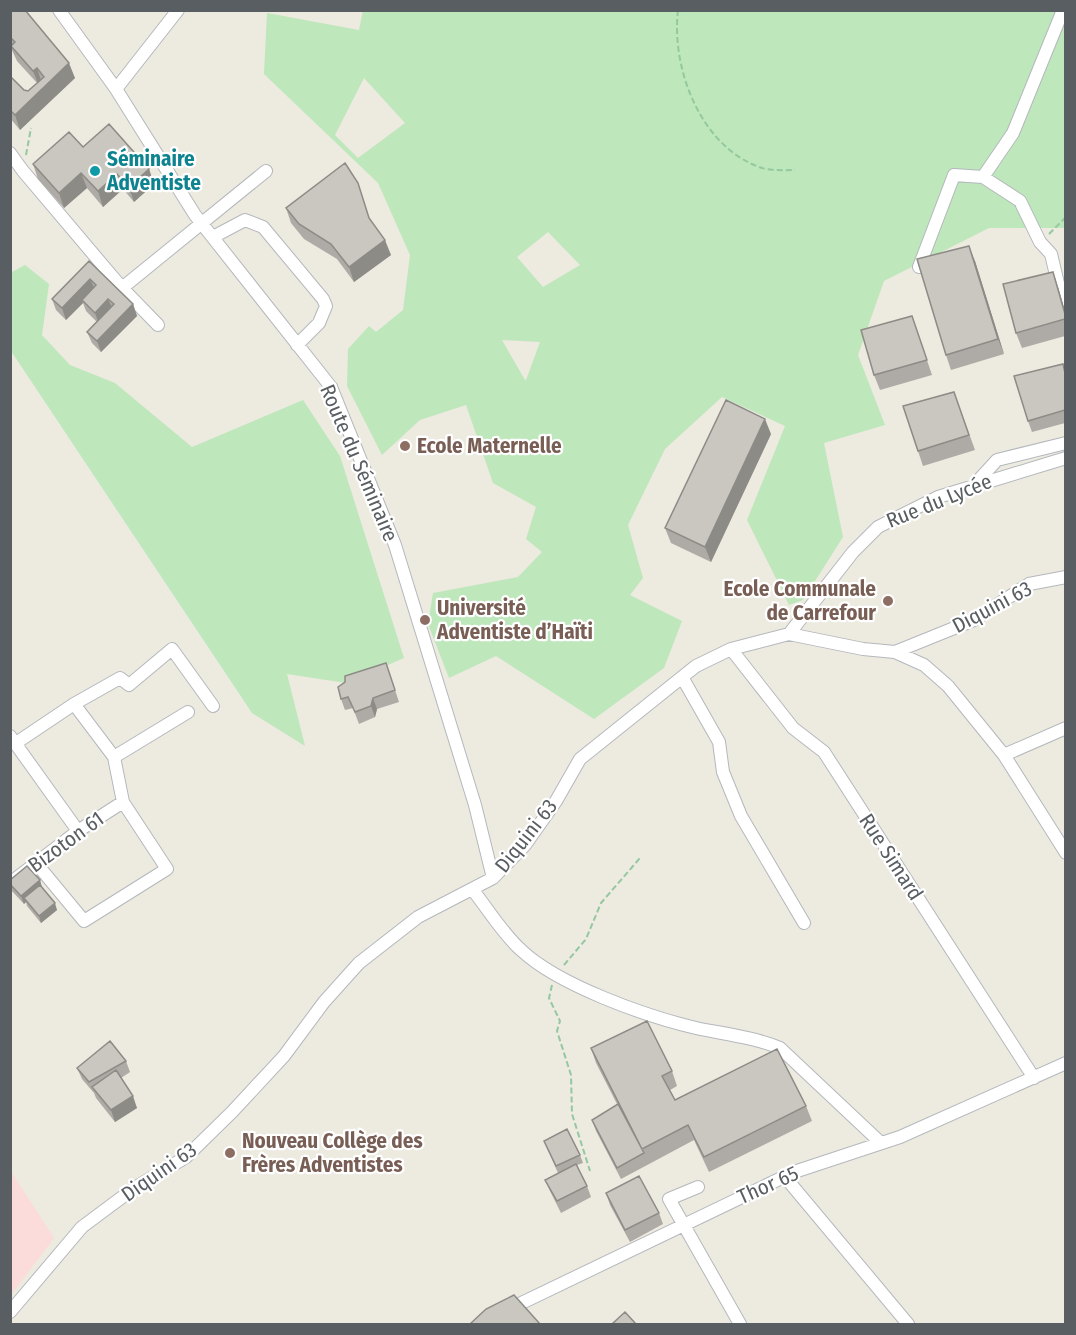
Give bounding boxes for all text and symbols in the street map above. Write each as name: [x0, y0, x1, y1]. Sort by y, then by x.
place label: Séminaire Adventiste: [106, 146, 201, 196]
marker: Séminaire Adventiste: [88, 164, 102, 178]
street label: Route du Séminaire: [314, 381, 404, 545]
place label: Ecole Maternelle: [417, 433, 562, 459]
marker: Ecole Maternelle: [398, 439, 412, 453]
street label: Rue du Lycée: [882, 468, 996, 534]
street label: Diquini 63: [948, 575, 1036, 639]
place label: Ecole Communale de Carrefour: [724, 576, 876, 626]
marker: Ecole Communale de Carrefour: [881, 594, 895, 608]
place label: Université Adventiste d’Haïti: [436, 595, 593, 645]
marker: Université Adventiste d’Haïti: [418, 613, 432, 627]
street label: Diquini 63: [489, 794, 563, 878]
street label: Bizoton 61: [23, 806, 109, 878]
street label: Rue Simard: [853, 809, 929, 905]
place label: Nouveau Collège des Frères Adventistes: [242, 1128, 423, 1178]
street label: Diquini 63: [116, 1137, 202, 1207]
marker: Nouveau Collège des Frères Adventistes: [223, 1146, 237, 1160]
street label: Thor 65: [733, 1160, 803, 1210]

